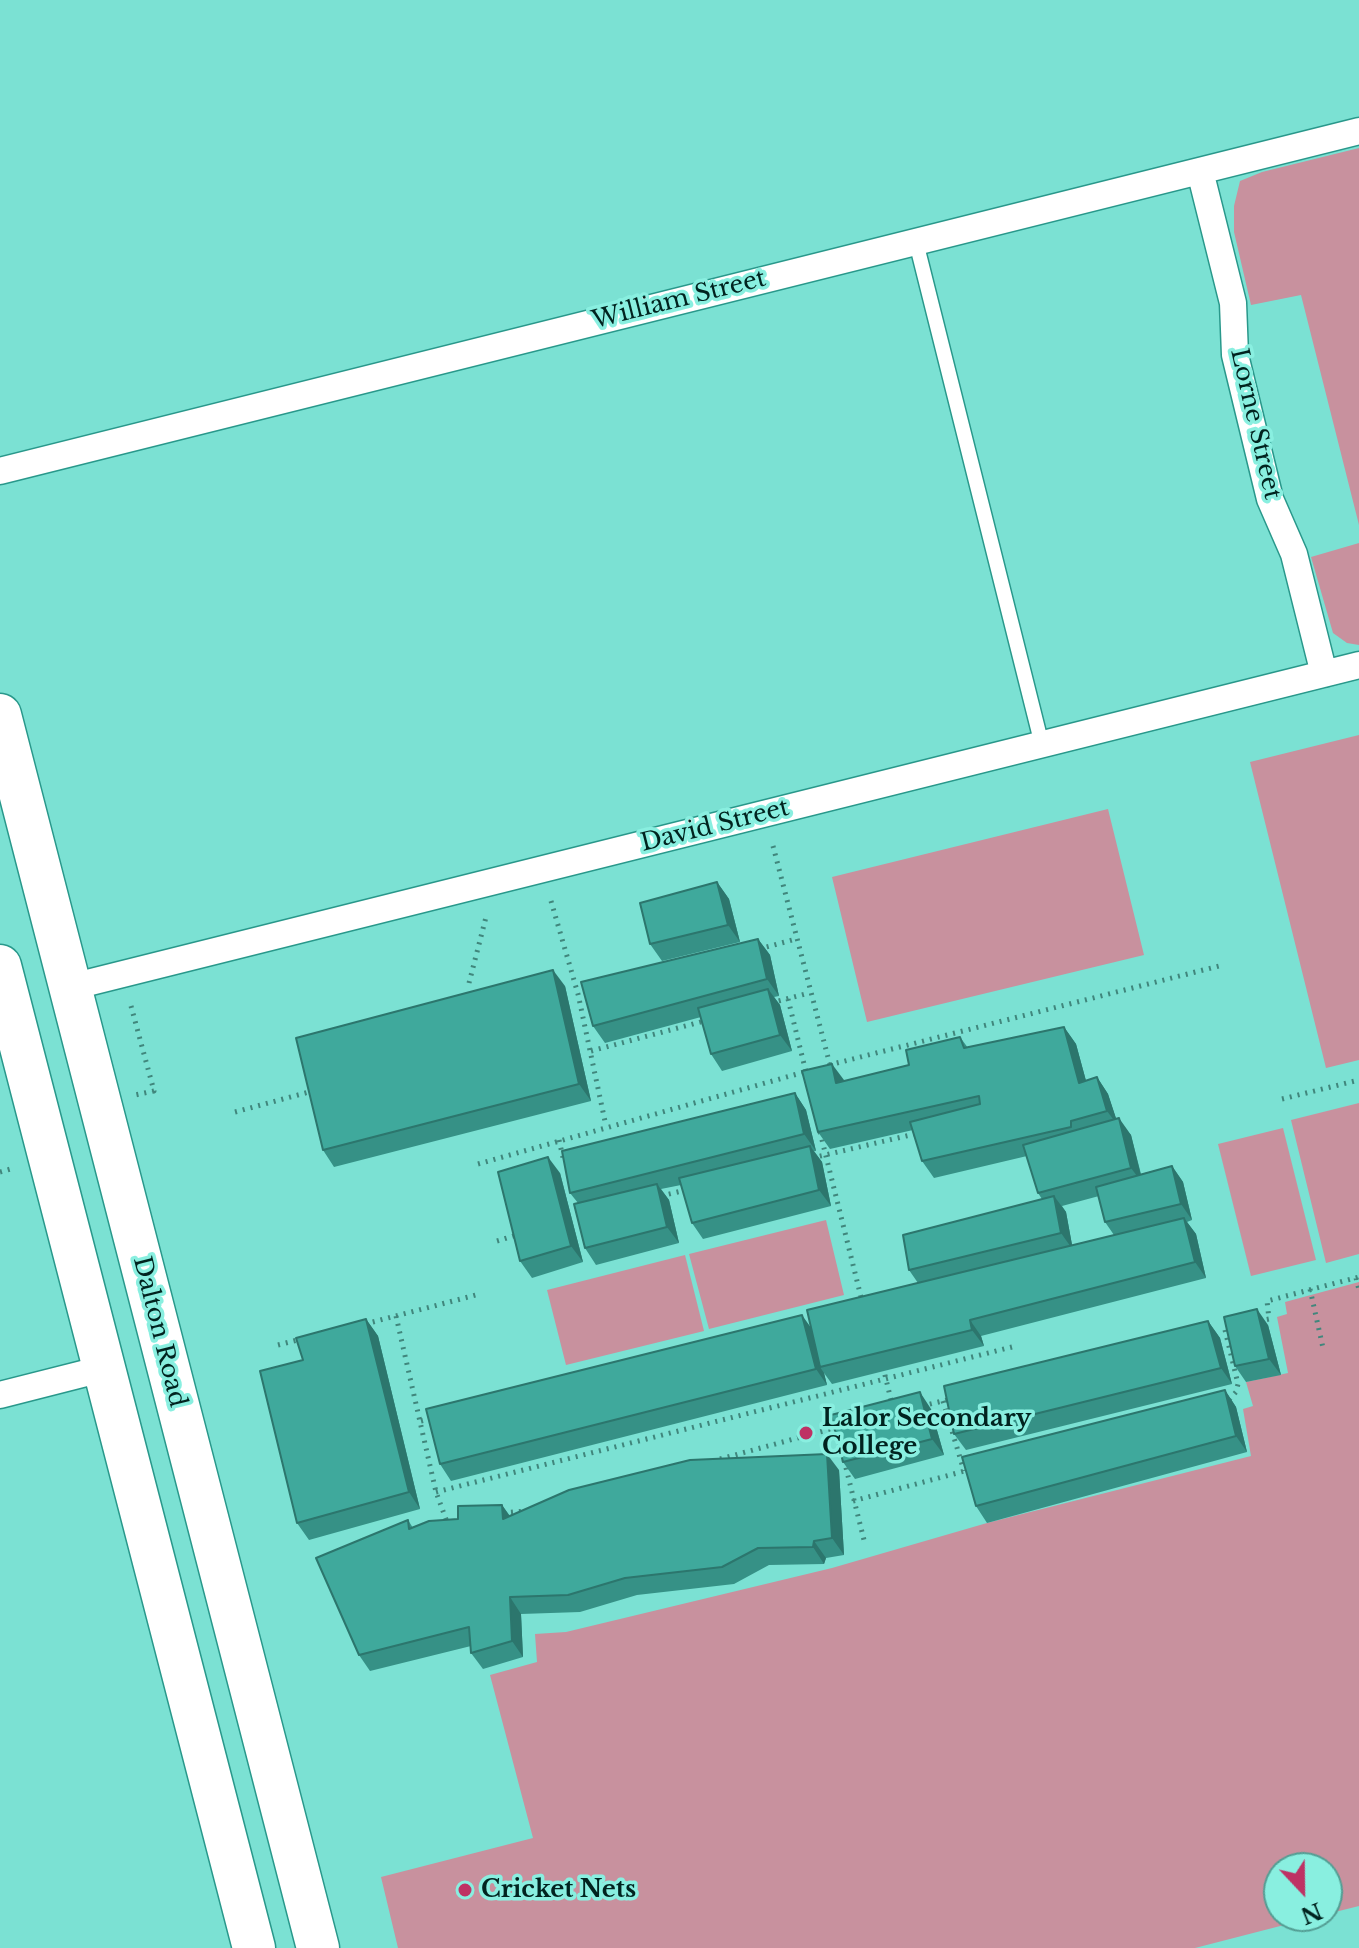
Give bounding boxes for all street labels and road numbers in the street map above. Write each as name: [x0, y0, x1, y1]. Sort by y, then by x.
street label: William Street: [589, 264, 769, 336]
street label: Lorne Street: [1224, 346, 1286, 502]
street label: David Street: [638, 794, 792, 858]
street label: Dalton Road: [126, 1254, 192, 1410]

